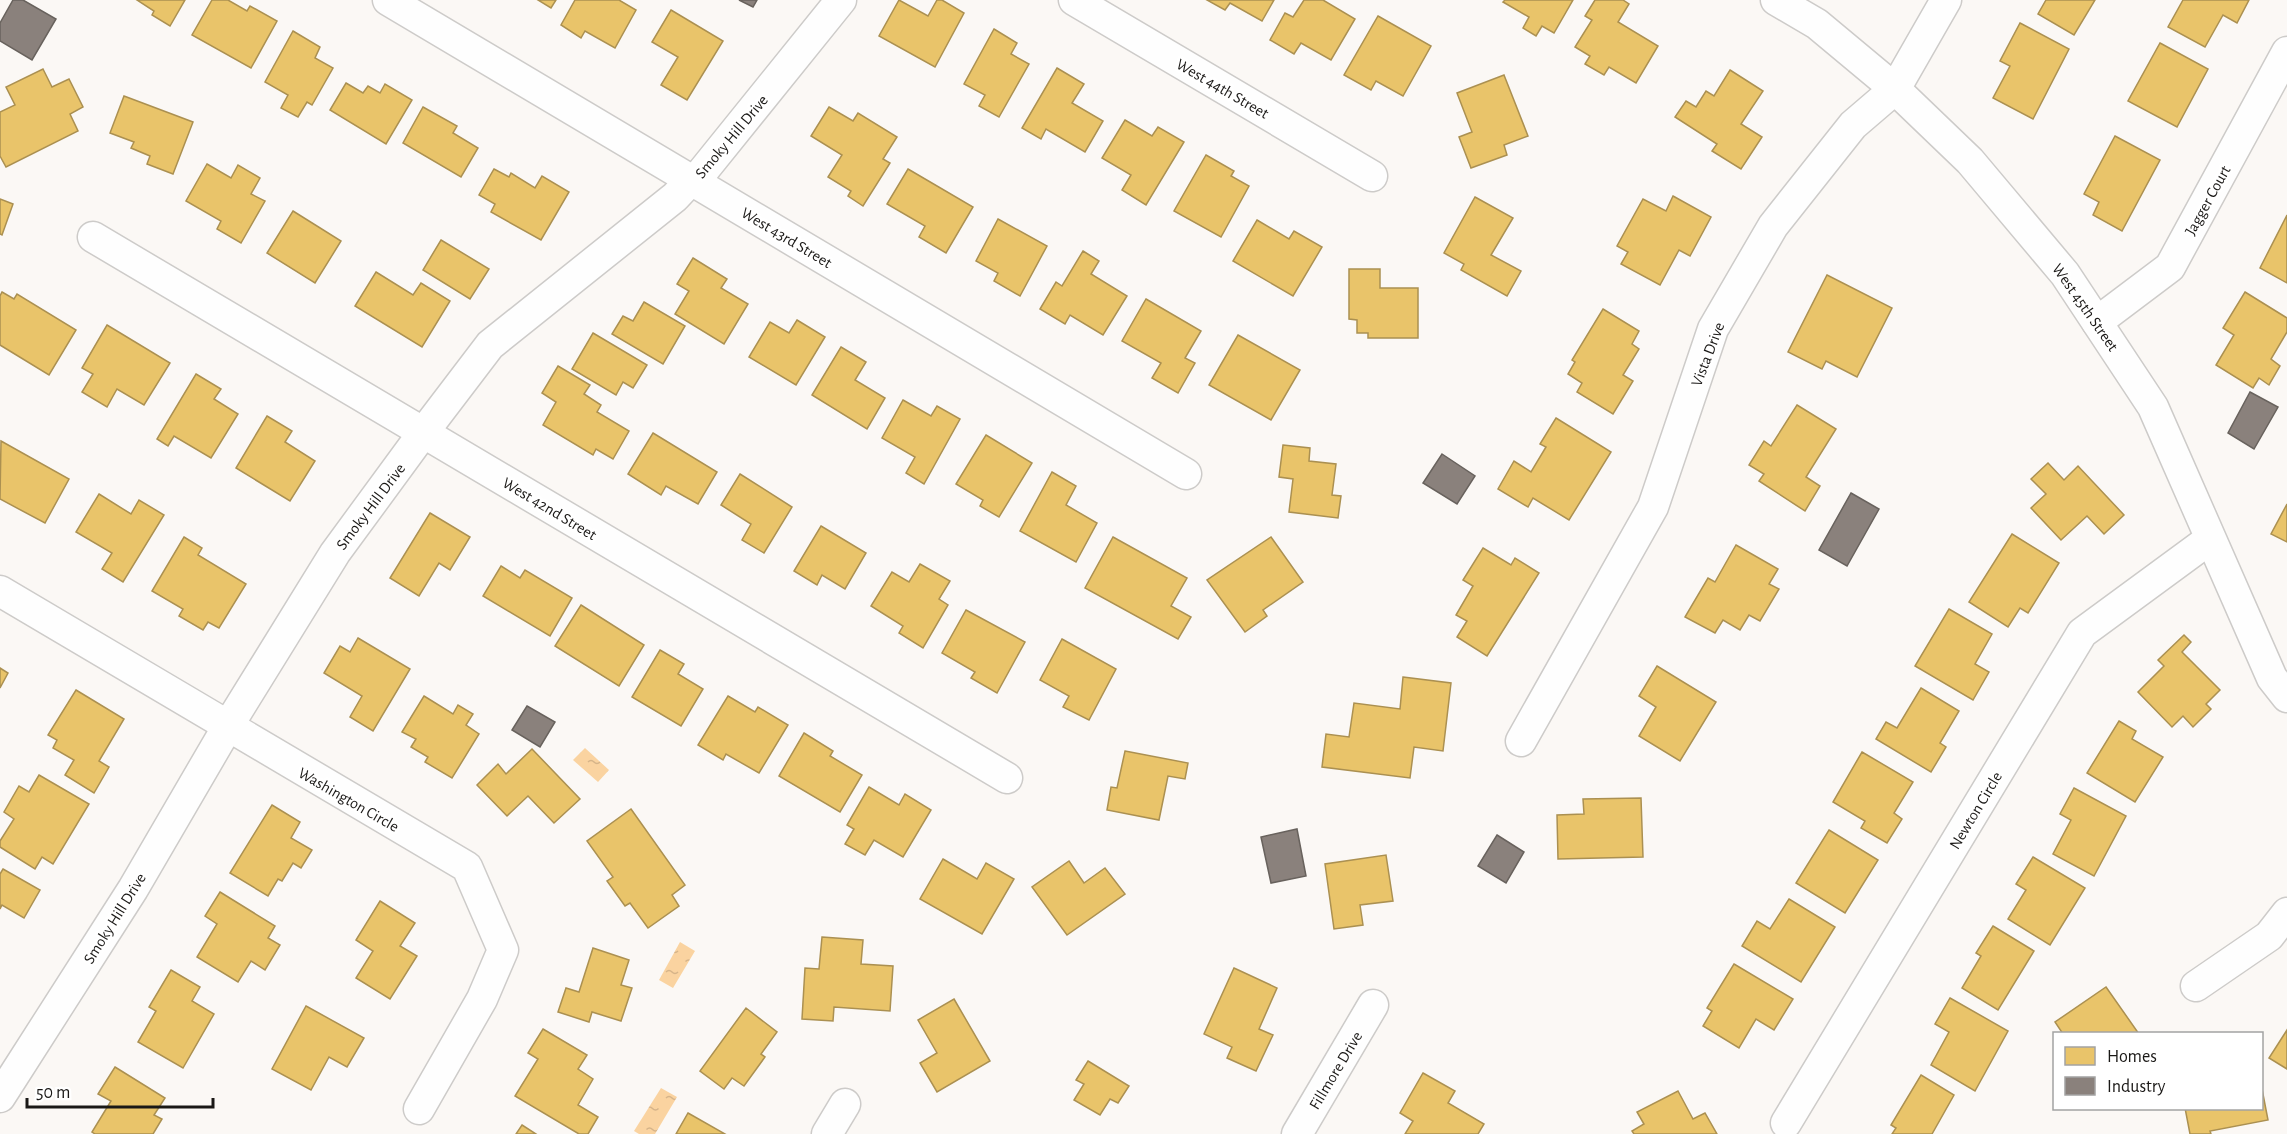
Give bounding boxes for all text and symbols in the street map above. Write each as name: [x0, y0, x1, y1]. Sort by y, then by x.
street label: West 44th Street: [1174, 56, 1271, 122]
street label: Smoky Hill Drive: [692, 92, 772, 182]
street label: Jagger Court: [2182, 163, 2234, 238]
street label: West 43rd Street: [738, 205, 835, 271]
street label: West 45th Street: [2049, 261, 2121, 354]
street label: Vista Drive: [1688, 320, 1727, 389]
street label: Smoky Hill Drive: [333, 460, 409, 553]
street label: West 42nd Street: [500, 475, 599, 543]
street label: Washington Circle: [295, 765, 402, 835]
street label: Newton Circle: [1947, 769, 2005, 852]
street label: Smoky Hill Drive: [81, 870, 150, 967]
street label: Fillmore Drive: [1306, 1029, 1365, 1112]
legend: [2053, 1032, 2263, 1110]
text: Homes: [2107, 1048, 2157, 1066]
scale bar: [27, 1071, 213, 1109]
text: Industry: [2107, 1078, 2166, 1096]
text: 50 m: [36, 1084, 70, 1102]

